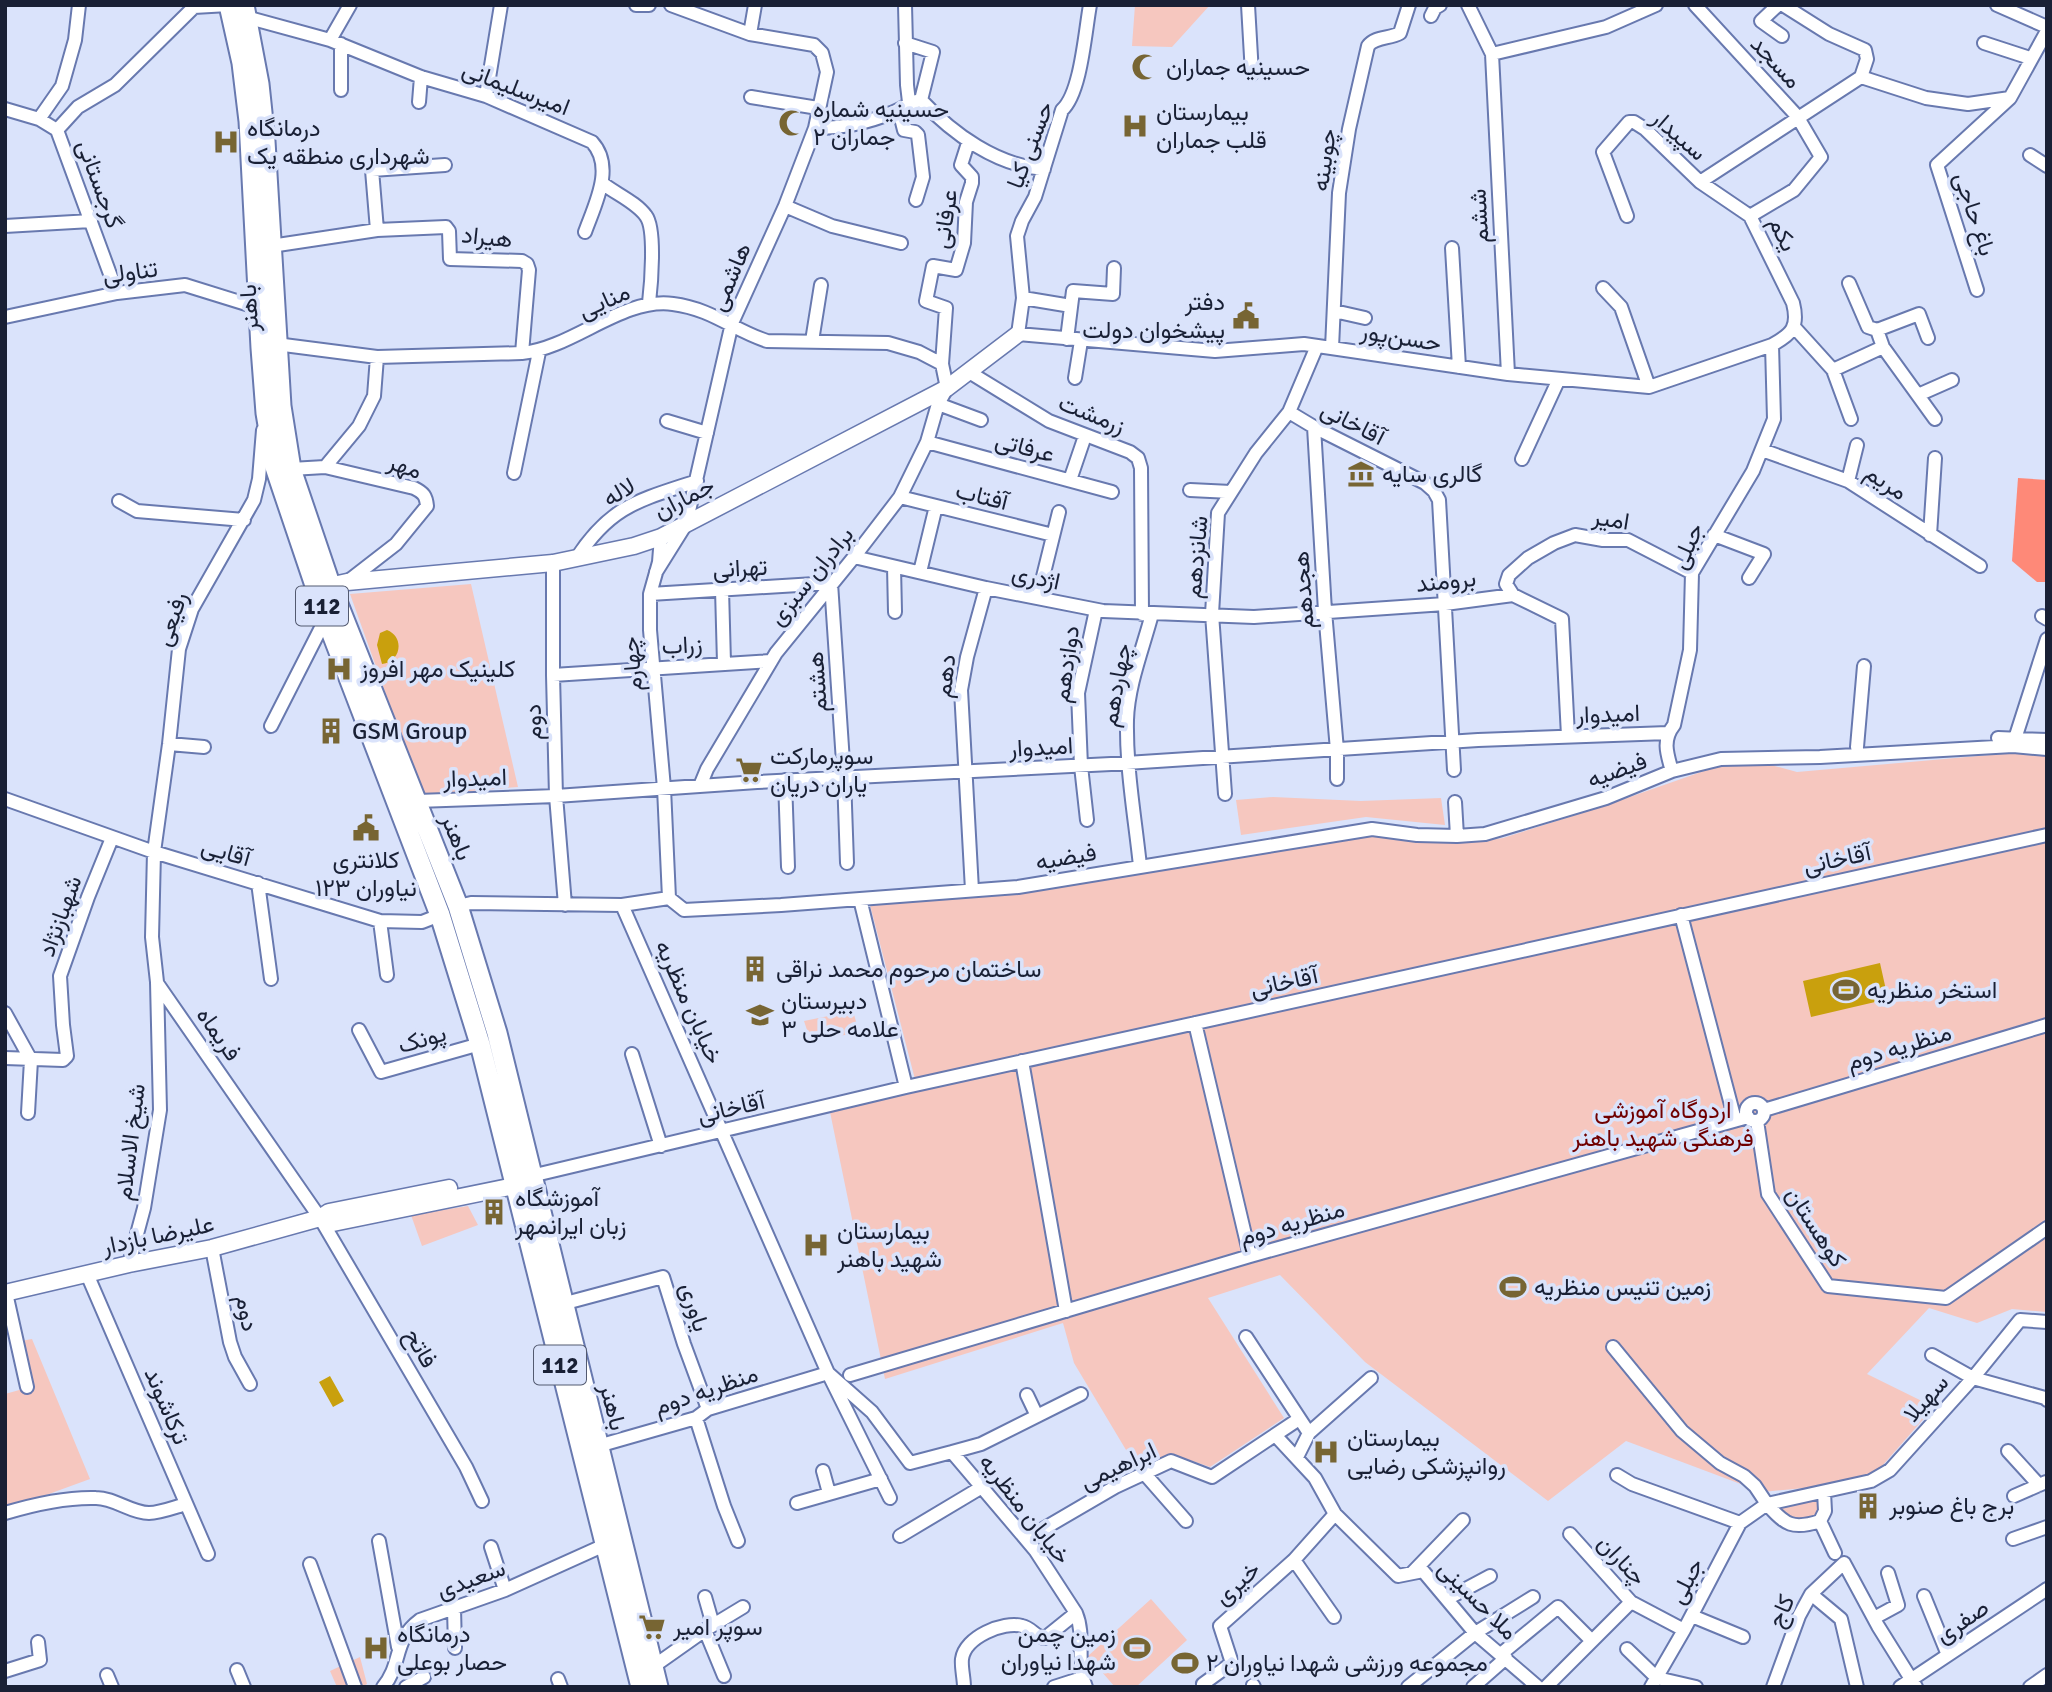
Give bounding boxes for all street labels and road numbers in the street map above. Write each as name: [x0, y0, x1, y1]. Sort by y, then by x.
street label: مسجد: [1744, 29, 1808, 95]
street label: امیرسلیمانی: [458, 54, 574, 122]
street label: حسنی کیا: [1000, 97, 1060, 193]
street label: سپیدار: [1644, 102, 1713, 168]
street label: چوبینه: [1305, 127, 1344, 193]
street label: گرجستانی: [70, 136, 130, 232]
street label: باغ حاجی: [1946, 168, 2003, 260]
street label: عرفانی: [926, 187, 964, 251]
street label: ششم: [1463, 188, 1496, 244]
street label: یکم: [1761, 212, 1804, 257]
street label: هیراد: [460, 219, 514, 255]
street label: هاشمی: [702, 238, 758, 316]
street label: تناولی: [100, 253, 160, 291]
street label: منایی: [573, 276, 635, 326]
street label: باهنر: [233, 284, 265, 333]
street label: حسن‌پور: [1357, 316, 1444, 359]
street label: زرمشت: [1054, 387, 1130, 441]
street label: آقاخانی: [1316, 394, 1392, 453]
street label: عرفاتی: [992, 425, 1058, 469]
street label: مهر: [383, 446, 426, 486]
street label: مریم: [1859, 457, 1913, 508]
street label: جماران: [648, 470, 720, 526]
street label: لاله: [597, 471, 641, 513]
street label: آفتاب: [953, 475, 1014, 518]
street label: امیر: [1589, 501, 1632, 537]
street label: شانزدهم: [1177, 514, 1216, 600]
street label: جبلی: [1664, 518, 1710, 574]
street label: برادران سبزی: [762, 520, 860, 632]
street label: هجدهم: [1285, 550, 1322, 630]
street label: تهرانی: [712, 552, 768, 584]
street label: اژدری: [1009, 557, 1063, 597]
street label: برومند: [1414, 563, 1478, 599]
road number: 112: [296, 586, 348, 626]
street label: رفیعی: [148, 588, 194, 650]
street label: دوازدهم: [1046, 624, 1087, 705]
street label: زراب: [661, 629, 703, 661]
street label: چهارم: [615, 635, 650, 693]
street label: چهاردهم: [1094, 641, 1139, 729]
street label: هشتم: [800, 651, 835, 713]
street label: دهم: [927, 653, 964, 699]
street label: امیدوار: [1574, 698, 1641, 730]
street label: دوم: [518, 704, 549, 740]
street label: امیدوار: [1007, 730, 1074, 764]
street label: فیضیه: [1583, 745, 1651, 795]
street label: امیدوار: [441, 762, 508, 794]
street label: باهنر: [434, 808, 480, 865]
street label: آقایی: [198, 831, 257, 874]
street label: فیضیه: [1033, 837, 1099, 877]
street label: آقاخانی: [1800, 837, 1876, 881]
street label: شهبازنژاد: [31, 871, 89, 961]
street label: خیابان منظریه: [648, 936, 730, 1068]
street label: آقاخانی: [1247, 960, 1323, 1004]
street label: فریماه: [190, 1001, 248, 1067]
street label: منظریه دوم: [1843, 1017, 1955, 1078]
street label: پونک: [394, 1018, 450, 1061]
street label: شیخ الاسلام: [108, 1082, 154, 1202]
street label: آقاخانی: [694, 1085, 770, 1130]
street label: کوهستان: [1779, 1181, 1853, 1273]
street label: منظریه دوم: [1236, 1194, 1348, 1253]
street label: علیرضا بازدار: [98, 1209, 217, 1262]
street label: یاوری: [673, 1279, 717, 1335]
street label: دوم: [228, 1292, 265, 1334]
street label: فاتح: [396, 1323, 444, 1374]
road number: 112: [534, 1346, 586, 1384]
street label: منظریه دوم: [650, 1358, 762, 1423]
street label: ترکاشوند: [137, 1363, 197, 1449]
street label: سهیلا: [1897, 1368, 1955, 1428]
street label: باهنر: [592, 1379, 633, 1434]
street label: ابراهیمی: [1075, 1435, 1161, 1497]
street label: خیابان منظریه: [972, 1448, 1078, 1570]
street label: چناران: [1590, 1528, 1653, 1592]
street label: سعیدی: [432, 1553, 510, 1605]
street label: جبلی: [1662, 1553, 1710, 1609]
street label: ملا حسینی: [1432, 1554, 1524, 1646]
street label: خیری: [1208, 1555, 1266, 1611]
street label: کاج: [1761, 1590, 1802, 1633]
street label: صفری: [1929, 1592, 1995, 1650]

